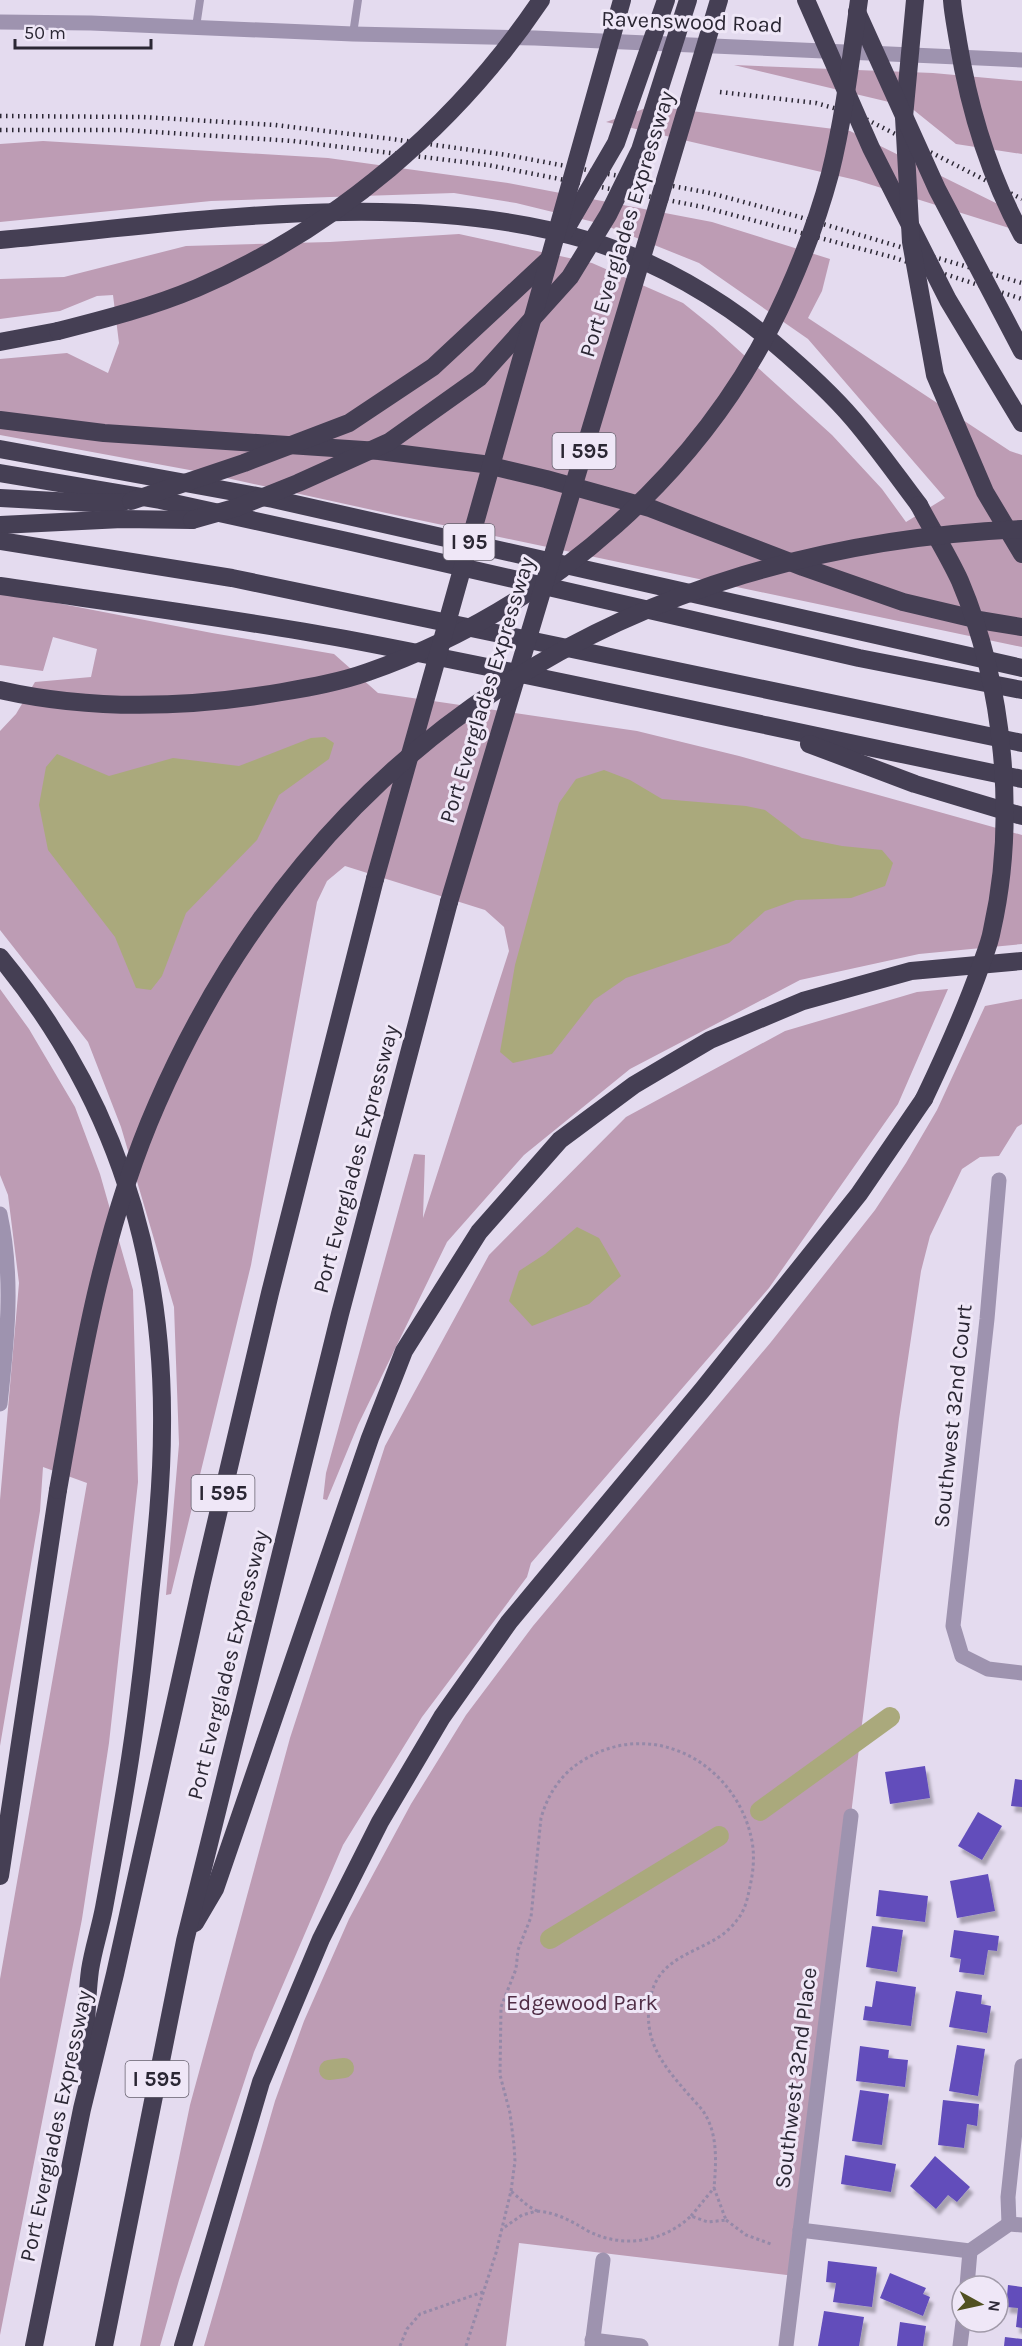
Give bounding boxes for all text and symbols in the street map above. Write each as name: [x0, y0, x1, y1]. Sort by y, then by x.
street label: Ravenswood Road: [601, 6, 783, 38]
scale bar: [15, 12, 152, 50]
text: 50 m: [24, 22, 66, 44]
street label: Port Everglades Expressway: [574, 88, 680, 360]
road number: I 595: [552, 433, 616, 469]
road number: I 95: [444, 524, 494, 560]
street label: Port Everglades Expressway: [434, 554, 540, 826]
street label: Port Everglades Expressway: [308, 1022, 404, 1296]
street label: Southwest 32nd Court: [928, 1303, 978, 1529]
road number: I 595: [192, 1475, 254, 1511]
street label: Port Everglades Expressway: [182, 1528, 274, 1802]
street label: Southwest 32nd Place: [770, 1966, 822, 2190]
street label: Port Everglades Expressway: [14, 1988, 98, 2264]
park label: Edgewood Park: [506, 1990, 658, 2016]
road number: I 595: [126, 2061, 188, 2097]
north arrow: [950, 2274, 1010, 2334]
text: N: [984, 2299, 1005, 2313]

